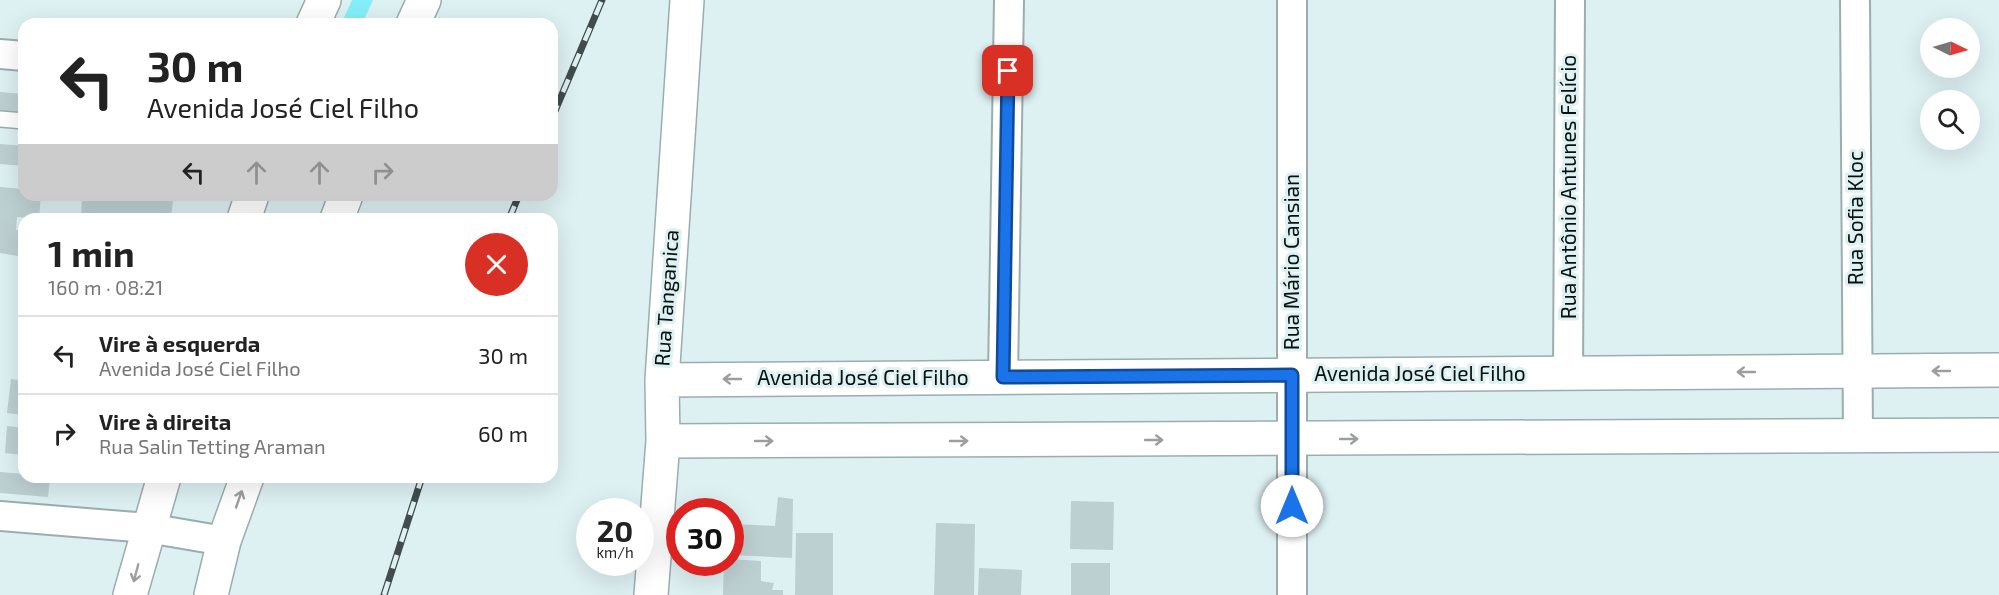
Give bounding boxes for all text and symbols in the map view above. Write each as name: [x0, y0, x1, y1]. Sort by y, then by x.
north arrow: [1920, 18, 1980, 78]
map controls: [1920, 18, 1980, 150]
text: 30 m: [147, 40, 243, 90]
icon: left: [48, 42, 126, 120]
pin: [982, 45, 1033, 96]
icon: arrive: [991, 54, 1024, 87]
street label: Rua Antônio Antunes Felício: [1555, 55, 1580, 319]
button: search: [1920, 90, 1980, 150]
text: Avenida José Ciel Filho: [147, 91, 419, 123]
street label: Rua Sofia Kloc: [1842, 151, 1867, 285]
icon: left: [177, 156, 210, 189]
icon: ahead: [240, 156, 273, 189]
icon: ahead: [303, 156, 336, 189]
icon: right: [366, 156, 399, 189]
street label: Rua Mário Cansian: [1278, 174, 1303, 350]
street label: Rua Tanganica: [648, 229, 683, 367]
text: 1 min: [48, 231, 135, 274]
button: close: [465, 233, 528, 296]
text: 160 m · 08:21: [48, 275, 163, 299]
text: Vire à esquerda: [99, 330, 260, 356]
icon: left: [48, 339, 81, 372]
text: 30 m: [478, 342, 528, 368]
text: Avenida José Ciel Filho: [99, 356, 301, 380]
street label: Avenida José Ciel Filho: [1314, 360, 1526, 385]
street label: Avenida José Ciel Filho: [757, 364, 969, 389]
one-way arrow: [1931, 365, 1951, 377]
one-way arrow: [1736, 366, 1756, 378]
one-way arrow: [722, 373, 742, 385]
text: Vire à direita: [99, 408, 231, 434]
icon: right: [48, 417, 81, 450]
text: 60 m: [478, 420, 528, 446]
one-way arrow: [1338, 433, 1358, 445]
text: Rua Salin Tetting Araman: [99, 434, 326, 458]
one-way arrow: [1143, 434, 1163, 446]
one-way arrow: [753, 435, 773, 447]
one-way arrow: [948, 435, 968, 447]
position arrow: [1260, 474, 1324, 538]
one-way arrow: [235, 490, 246, 509]
speed limit sign: 30: [666, 498, 744, 576]
text: 20: [597, 512, 633, 548]
text: km/h: [596, 543, 634, 561]
one-way arrow: [130, 564, 141, 583]

